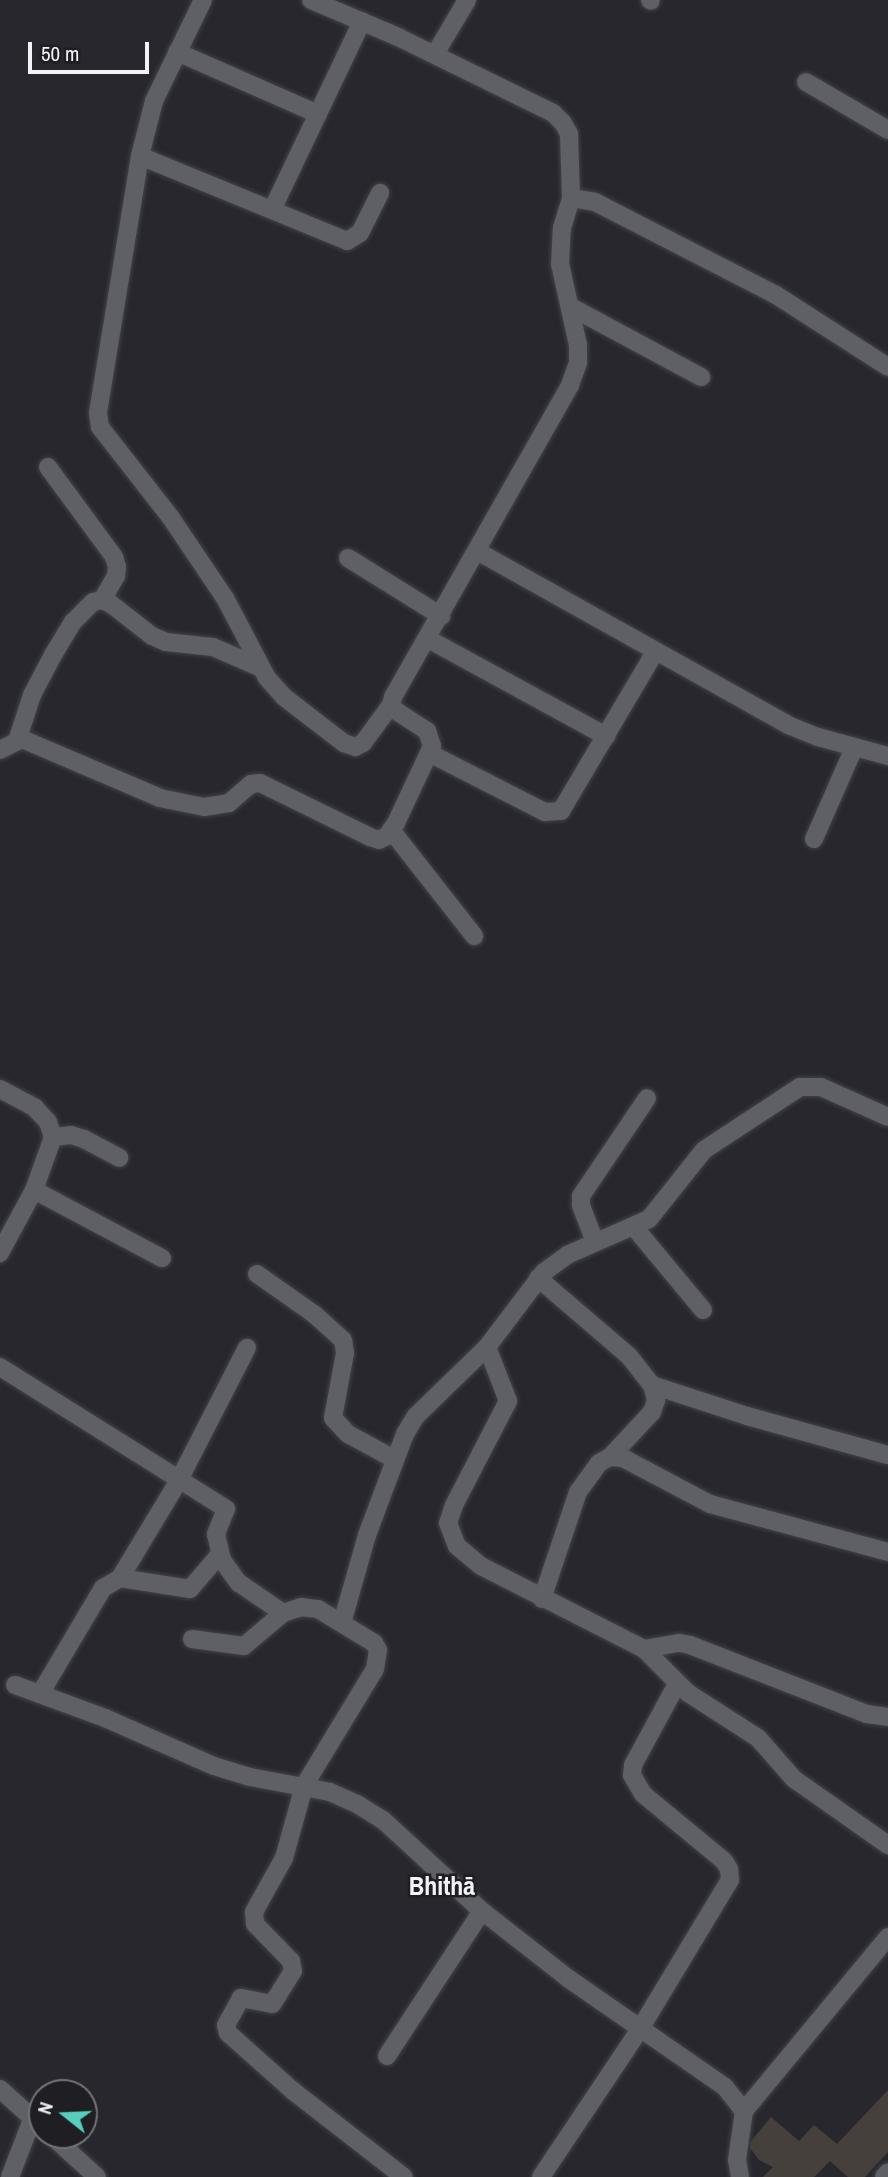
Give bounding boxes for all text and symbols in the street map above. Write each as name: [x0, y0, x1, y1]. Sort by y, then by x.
scale bar: [32, 28, 152, 72]
text: 50 m: [41, 39, 79, 68]
district label: Bhithā: [409, 1870, 475, 1902]
north arrow: [28, 2079, 98, 2149]
text: N: [31, 2099, 59, 2117]

